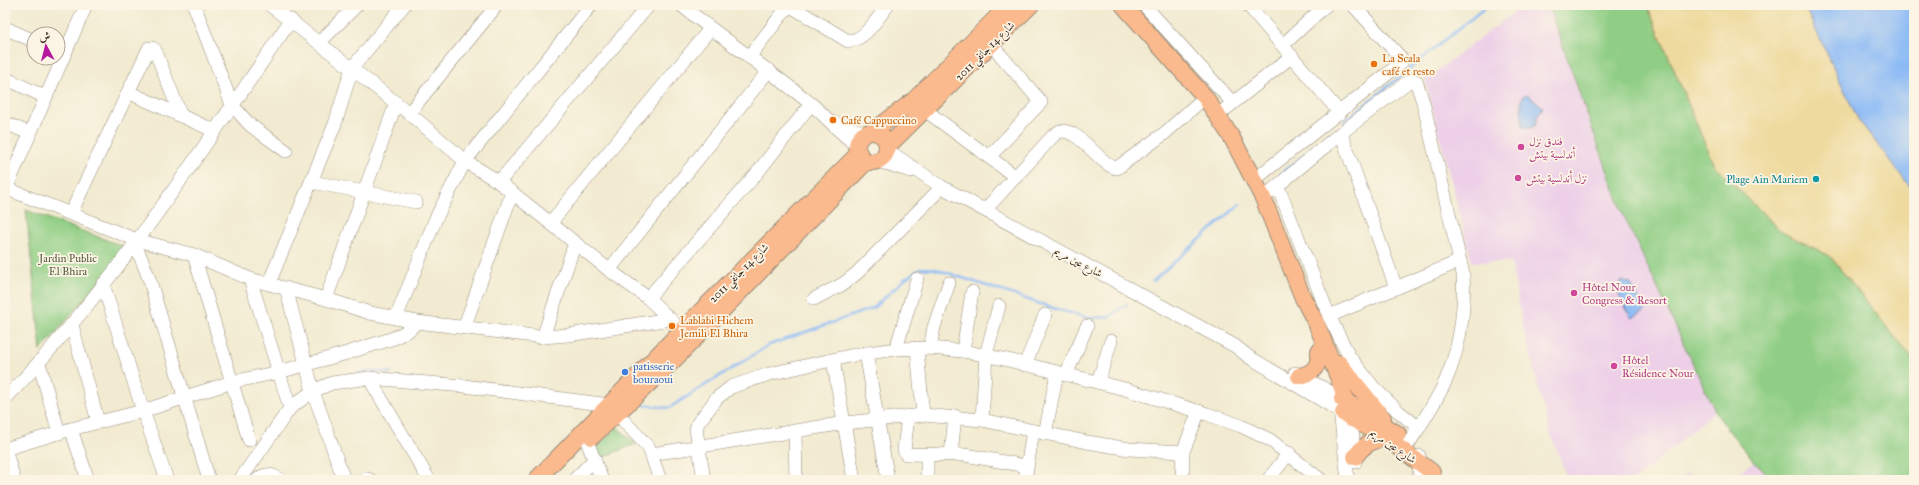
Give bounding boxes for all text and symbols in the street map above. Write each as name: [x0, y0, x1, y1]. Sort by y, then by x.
street label: شارع 14 جانفي 2011: [953, 19, 1020, 86]
north arrow: [26, 26, 66, 66]
text: ش: [39, 29, 51, 44]
place label: La Scala café et resto: [1382, 52, 1435, 78]
marker: La Scala café et resto: [1369, 59, 1379, 69]
place label: Café Cappuccino: [841, 114, 917, 127]
marker: Café Cappuccino: [828, 115, 838, 125]
place label: فندق نزل أندلسية بيتش: [1529, 135, 1576, 162]
marker: فندق نزل أندلسية بيتش: [1516, 142, 1526, 152]
place label: نزل أندلسية بيتش: [1526, 170, 1588, 186]
marker: نزل أندلسية بيتش: [1513, 173, 1523, 183]
place label: Plage Ain Mariem: [1726, 173, 1809, 186]
marker: Plage Ain Mariem: [1811, 174, 1821, 184]
street label: شارع 14 جانفي 2011: [707, 241, 774, 308]
street label: شارع عين مريم: [1050, 244, 1104, 283]
park label: Jardin Public El Bhira: [38, 252, 97, 278]
place label: Hôtel Nour Congress & Resort: [1582, 281, 1667, 307]
marker: Hôtel Nour Congress & Resort: [1569, 288, 1579, 298]
place label: Lablabi Hichem Jemili El Bhira: [679, 314, 754, 341]
marker: Lablabi Hichem Jemili El Bhira: [667, 321, 677, 331]
place label: Hôtel Résidence Nour: [1622, 354, 1695, 380]
place label: patisserie bouraoui: [632, 360, 675, 386]
marker: Hôtel Résidence Nour: [1609, 361, 1619, 371]
marker: patisserie bouraoui: [620, 367, 630, 377]
street label: شارع عين مريم: [1366, 426, 1419, 469]

